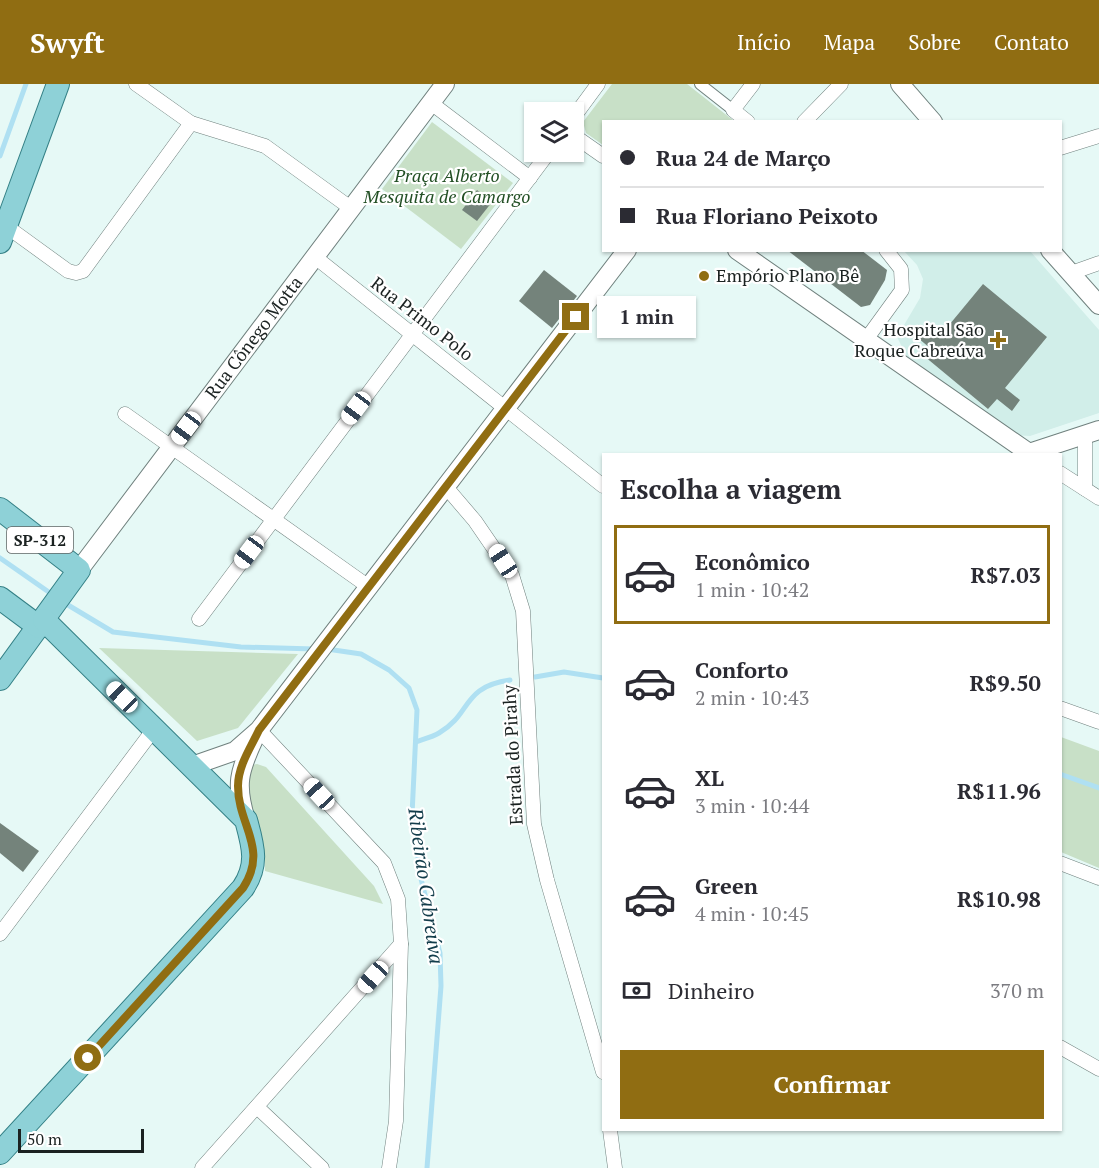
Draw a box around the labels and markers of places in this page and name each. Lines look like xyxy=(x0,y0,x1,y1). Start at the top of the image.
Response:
place label: Empório Plano Bê xyxy=(716,263,859,287)
marker: Empório Plano Bê xyxy=(697,269,711,283)
place label: Hospital São Roque Cabreúva xyxy=(854,317,984,362)
marker: Hospital São Roque Cabreúva xyxy=(989,331,1007,349)

